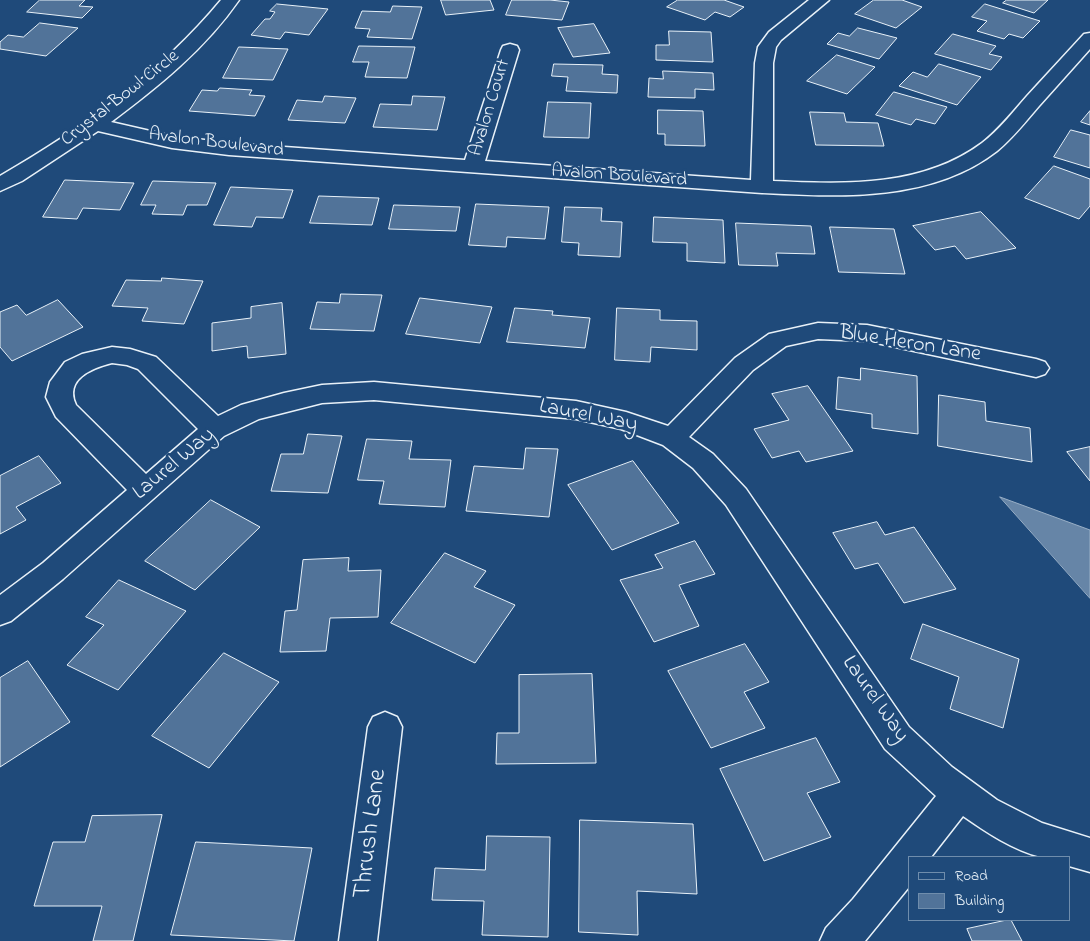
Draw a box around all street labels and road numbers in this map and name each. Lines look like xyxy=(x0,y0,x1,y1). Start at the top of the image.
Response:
street label: Crystal Bowl Circle xyxy=(57,46,185,152)
street label: Avalon Court xyxy=(465,57,517,159)
street label: Avalon Boulevard xyxy=(147,124,285,164)
street label: Avalon Boulevard xyxy=(550,161,688,193)
street label: Blue Heron Lane xyxy=(837,321,983,369)
street label: Laurel Way xyxy=(537,395,639,439)
street label: Laurel Way xyxy=(128,423,222,507)
street label: Laurel Way xyxy=(835,652,913,748)
street label: Thrush Lane xyxy=(349,767,395,901)

